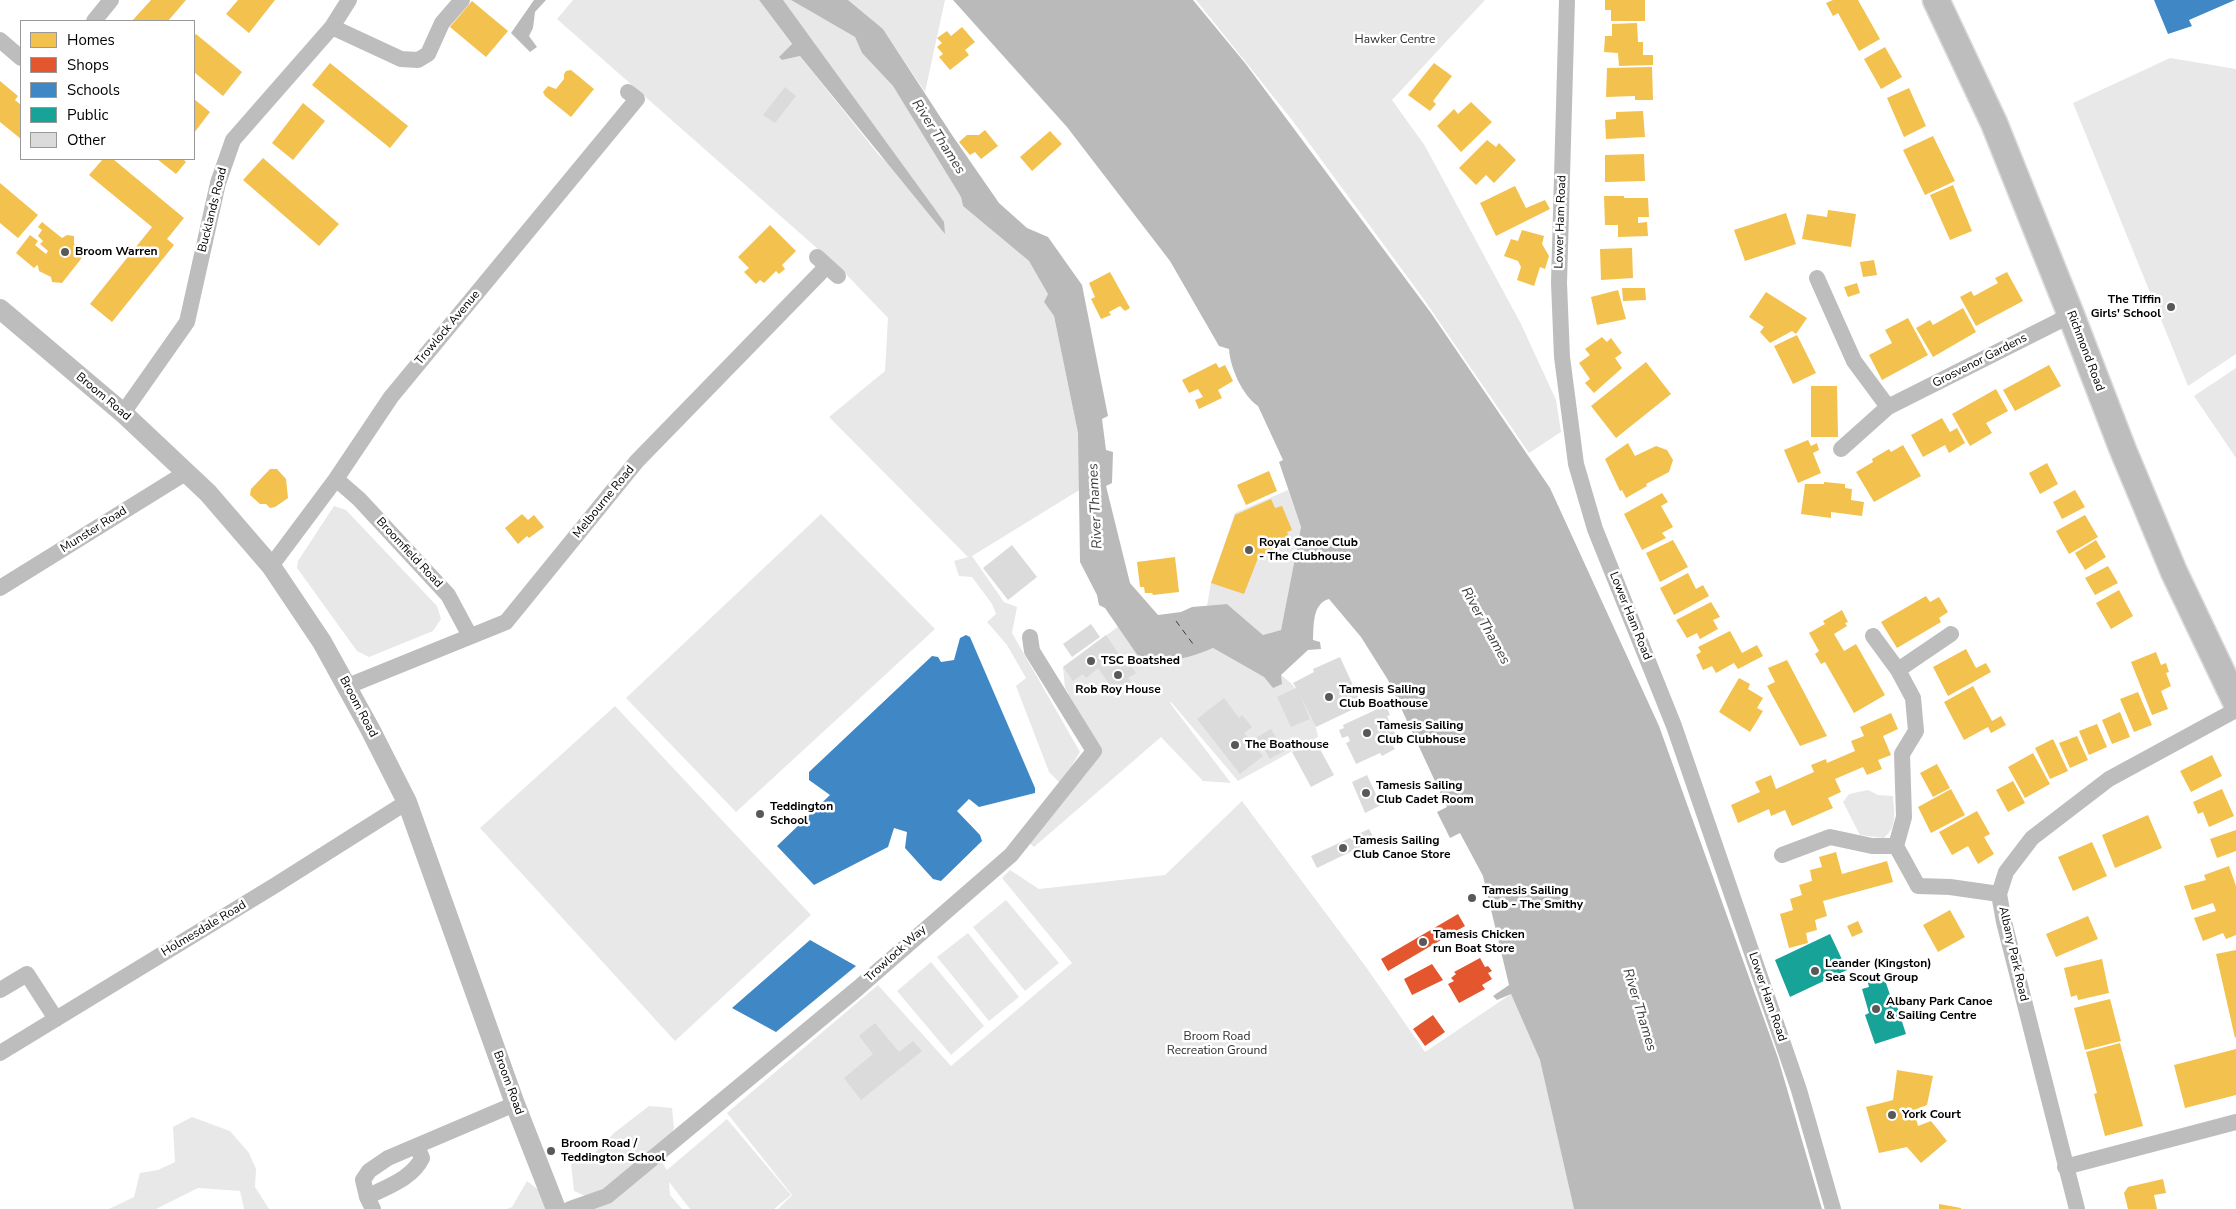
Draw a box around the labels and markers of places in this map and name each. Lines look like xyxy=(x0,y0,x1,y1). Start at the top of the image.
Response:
place label: Broom Warren xyxy=(75,245,157,259)
marker: Broom Warren xyxy=(59,246,71,258)
place label: The Tiffin Girls' School xyxy=(2091,293,2161,321)
marker: The Tiffin Girls' School xyxy=(2165,301,2177,313)
place label: Royal Canoe Club - The Clubhouse xyxy=(1259,536,1358,564)
marker: Royal Canoe Club - The Clubhouse xyxy=(1243,544,1255,556)
place label: TSC Boatshed xyxy=(1101,654,1180,668)
marker: TSC Boatshed xyxy=(1085,655,1097,667)
marker: Rob Roy House xyxy=(1112,669,1124,681)
place label: Rob Roy House xyxy=(1075,683,1161,697)
place label: Tamesis Sailing Club Boathouse xyxy=(1339,683,1428,711)
marker: Tamesis Sailing Club Boathouse xyxy=(1323,691,1335,703)
place label: Tamesis Sailing Club Clubhouse xyxy=(1377,719,1466,747)
marker: Tamesis Sailing Club Clubhouse xyxy=(1361,727,1373,739)
place label: The Boathouse xyxy=(1245,738,1329,752)
marker: The Boathouse xyxy=(1229,739,1241,751)
place label: Tamesis Sailing Club Cadet Room xyxy=(1376,779,1474,807)
marker: Tamesis Sailing Club Cadet Room xyxy=(1360,787,1372,799)
place label: Teddington School xyxy=(770,800,833,828)
marker: Teddington School xyxy=(754,808,766,820)
place label: Tamesis Sailing Club Canoe Store xyxy=(1353,834,1451,862)
marker: Tamesis Sailing Club Canoe Store xyxy=(1337,842,1349,854)
place label: Tamesis Sailing Club - The Smithy xyxy=(1482,884,1583,912)
marker: Tamesis Sailing Club - The Smithy xyxy=(1466,892,1478,904)
place label: Tamesis Chicken run Boat Store xyxy=(1433,928,1525,956)
marker: Tamesis Chicken run Boat Store xyxy=(1417,936,1429,948)
place label: Leander (Kingston) Sea Scout Group xyxy=(1825,957,1932,985)
marker: Leander (Kingston) Sea Scout Group xyxy=(1809,965,1821,977)
place label: Albany Park Canoe & Sailing Centre xyxy=(1886,995,1992,1023)
marker: Albany Park Canoe & Sailing Centre xyxy=(1870,1003,1882,1015)
place label: York Court xyxy=(1902,1108,1961,1122)
marker: York Court xyxy=(1886,1109,1898,1121)
place label: Broom Road / Teddington School xyxy=(561,1137,665,1165)
marker: Broom Road / Teddington School xyxy=(545,1145,557,1157)

